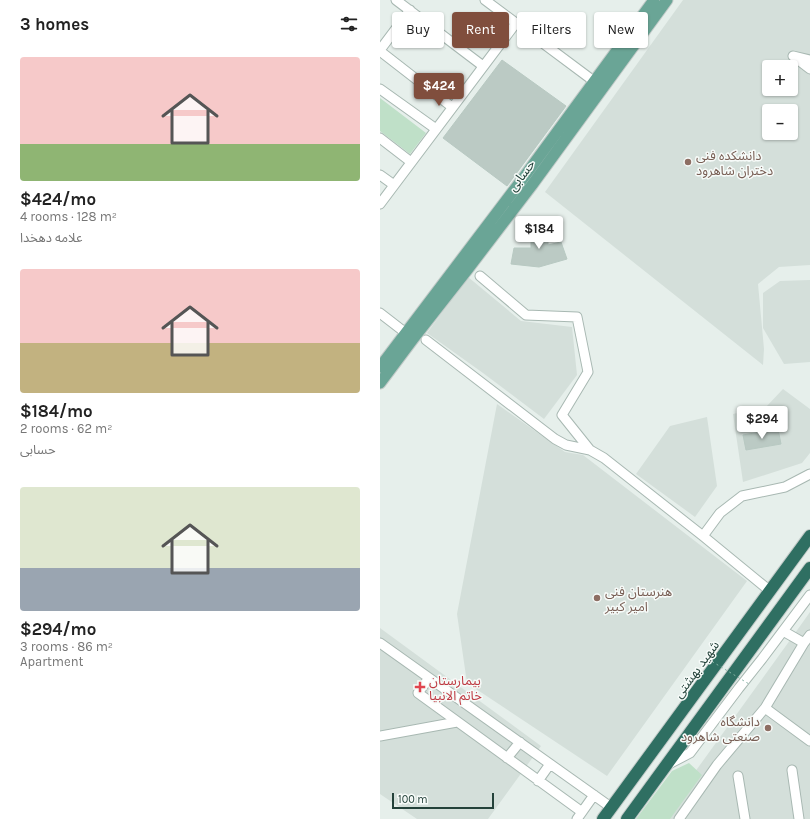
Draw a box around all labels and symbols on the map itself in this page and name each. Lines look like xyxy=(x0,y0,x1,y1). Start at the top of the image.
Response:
pin: $424 xyxy=(415,73,463,107)
place label: دانشکده فنی دختران شاهرود xyxy=(696,148,773,179)
street label: حسابی xyxy=(505,156,539,195)
marker: دانشکده فنی دختران شاهرود xyxy=(683,157,693,167)
pin: $184 xyxy=(515,216,563,250)
pin: $294 xyxy=(738,406,786,440)
place label: هنرستان فنی امیر کبیر xyxy=(604,584,672,614)
marker: هنرستان فنی امیر کبیر xyxy=(592,593,602,603)
street label: شهید بهشتی xyxy=(671,638,723,701)
place label: بیمارستان خاتم الانبیا xyxy=(429,673,482,706)
marker: بیمارستان خاتم الانبیا xyxy=(414,681,426,693)
place label: دانشگاه صنعتی شاهرود xyxy=(681,714,760,745)
marker: دانشگاه صنعتی شاهرود xyxy=(763,723,773,733)
scale bar xyxy=(392,791,494,810)

